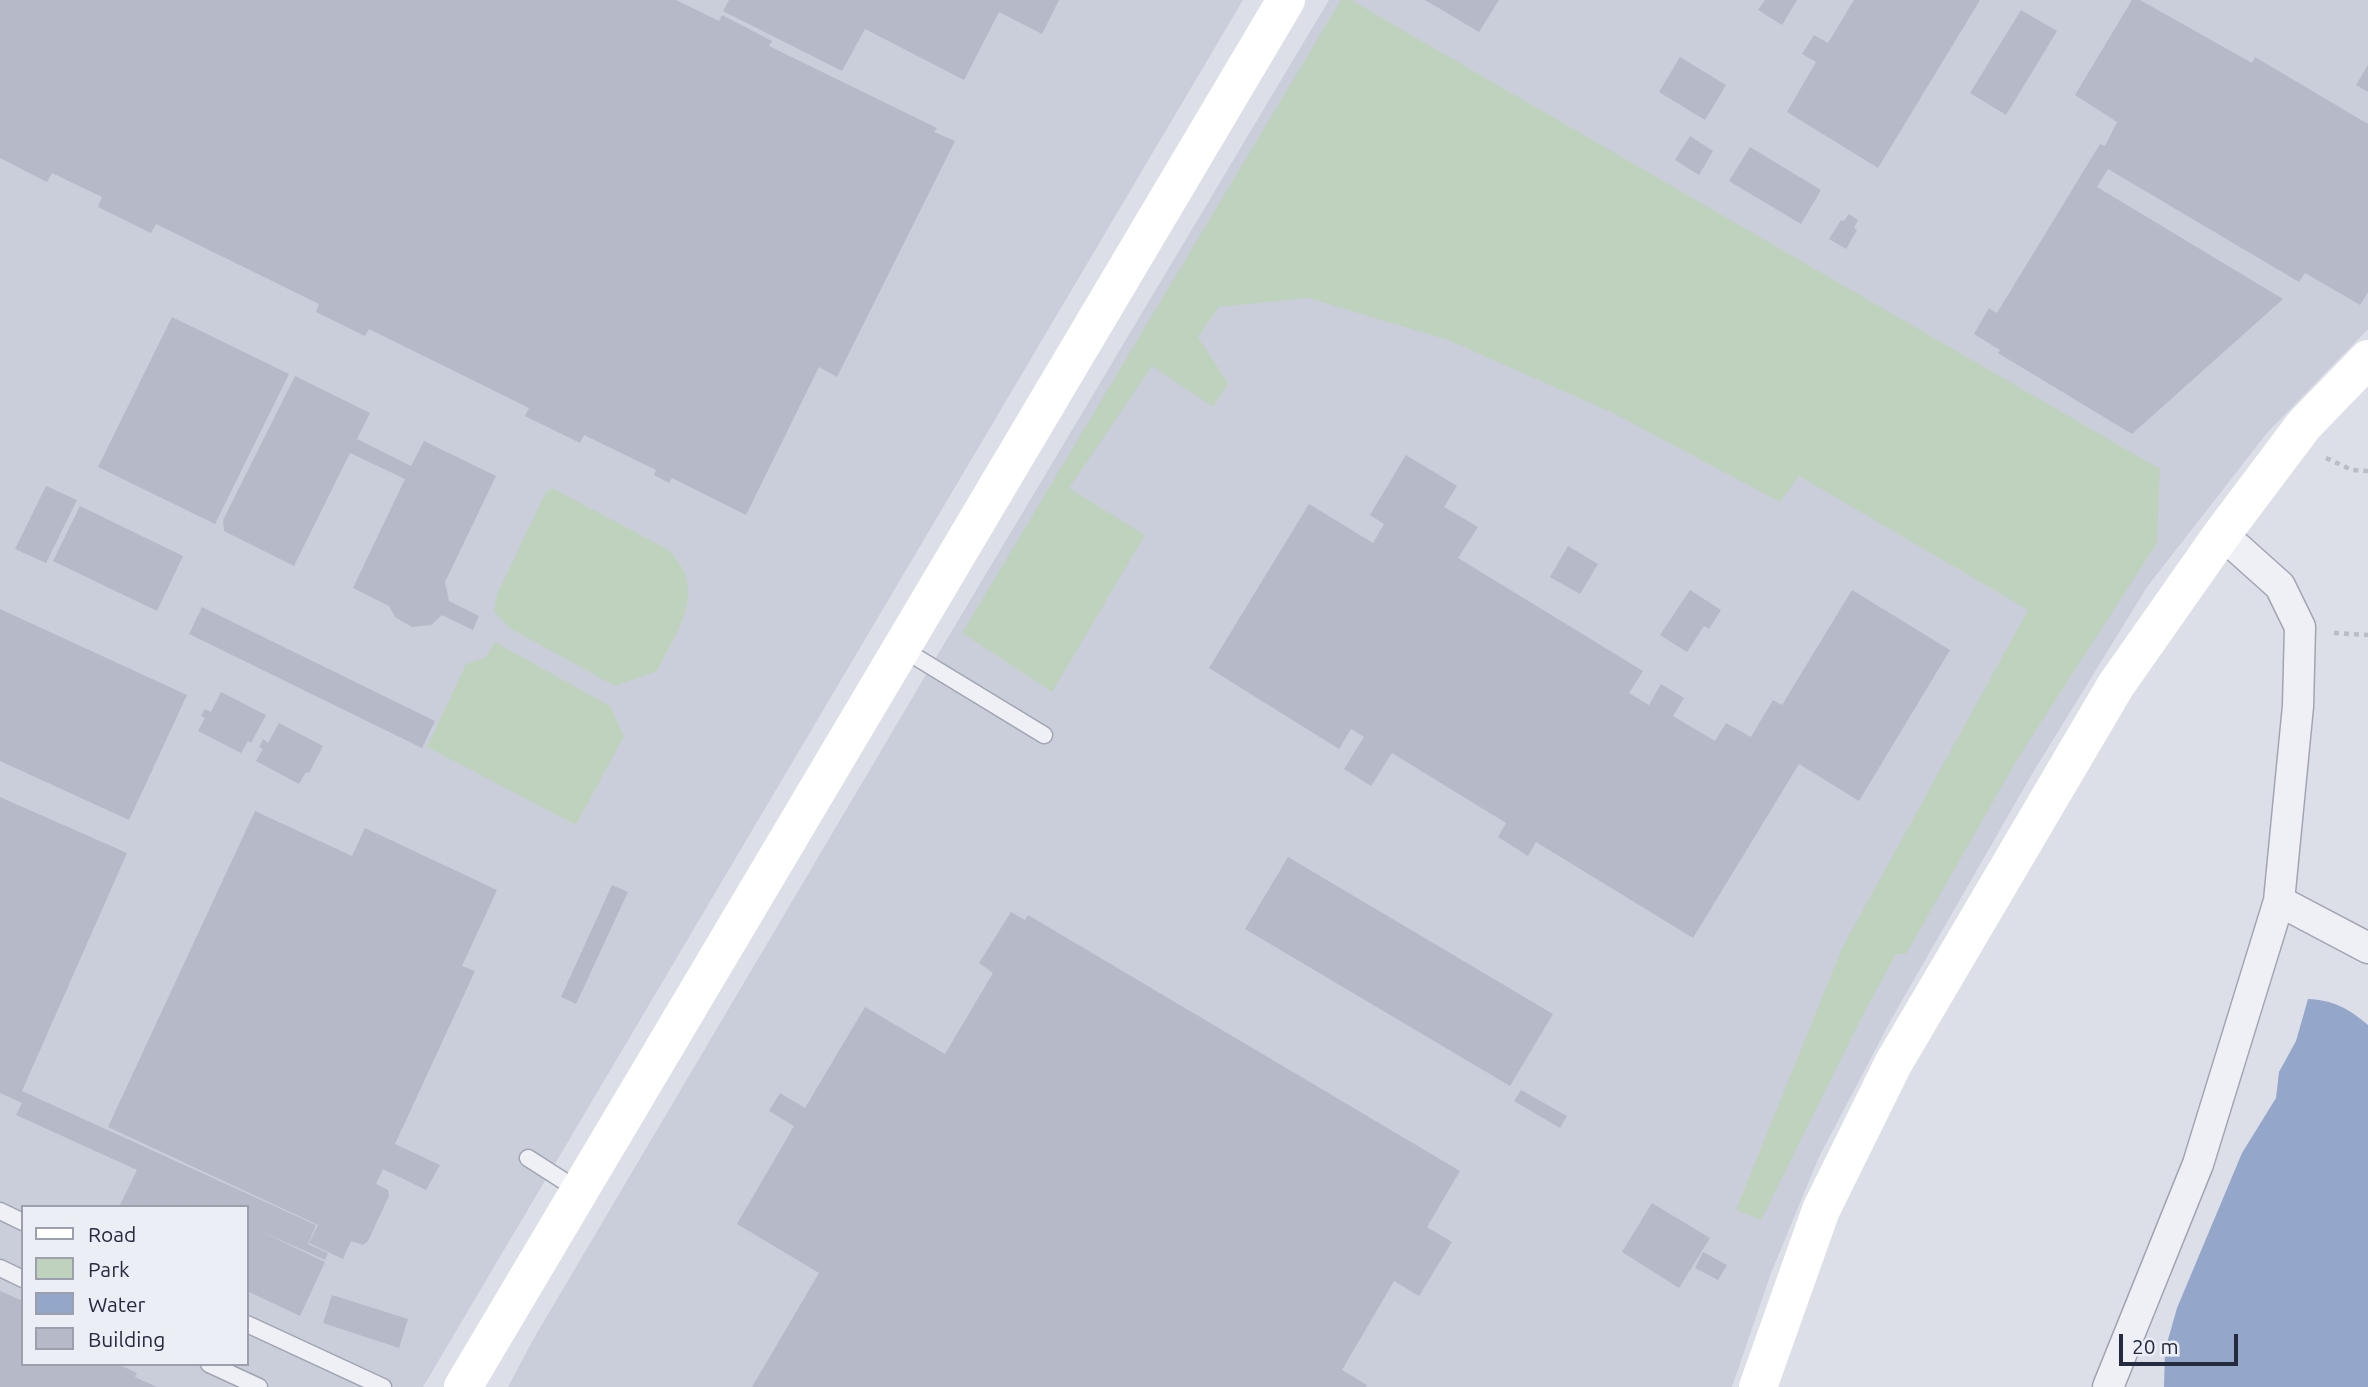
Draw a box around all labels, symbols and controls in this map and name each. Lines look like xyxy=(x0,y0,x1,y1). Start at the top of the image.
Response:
legend xyxy=(21,1205,248,1366)
text: Road xyxy=(88,1222,136,1246)
text: Park xyxy=(88,1257,130,1281)
text: Water xyxy=(88,1292,146,1316)
scale bar xyxy=(2123,1320,2242,1364)
text: Building xyxy=(88,1327,165,1351)
text: 20 m xyxy=(2132,1334,2179,1358)

